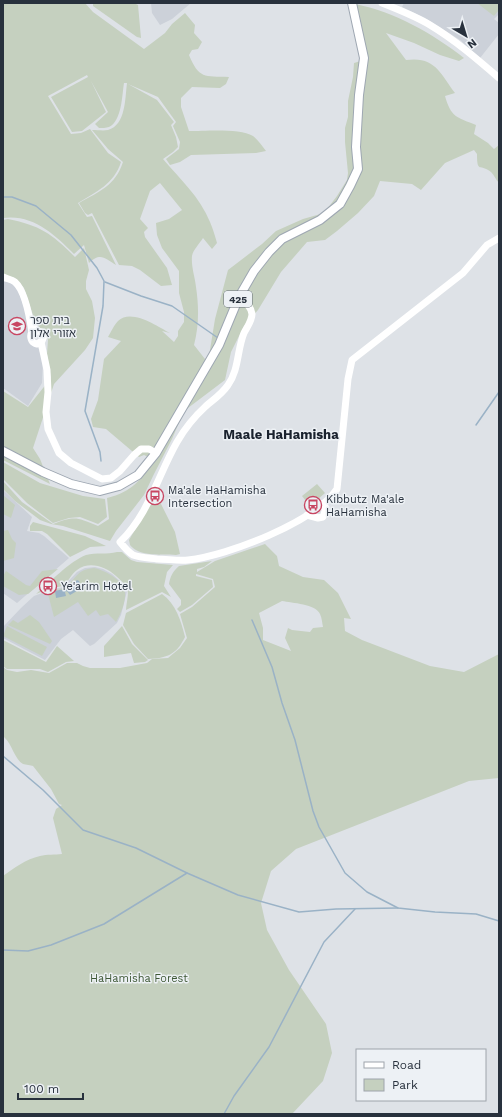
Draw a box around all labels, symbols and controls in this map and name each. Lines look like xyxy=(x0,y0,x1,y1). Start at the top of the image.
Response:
north arrow xyxy=(446,16,486,56)
text: N xyxy=(465,36,479,51)
road number: 425 xyxy=(224,291,252,307)
place label: בית ספר אזורי אלון xyxy=(30,314,76,340)
school or university icon: בית ספר אזורי אלון xyxy=(7,316,27,336)
district label: Maale HaHamisha xyxy=(223,427,339,442)
place label: Ma'ale HaHamisha Intersection xyxy=(168,484,266,510)
bus stop icon: Ma'ale HaHamisha Intersection xyxy=(145,486,165,506)
place label: Kibbutz Ma'ale HaHamisha xyxy=(326,493,404,519)
bus stop icon: Kibbutz Ma'ale HaHamisha xyxy=(303,495,323,515)
bus stop icon: Ye'arim Hotel xyxy=(38,576,58,596)
place label: Ye'arim Hotel xyxy=(61,580,132,593)
park label: HaHamisha Forest xyxy=(90,972,188,985)
legend xyxy=(356,1049,486,1101)
text: Road xyxy=(392,1058,421,1072)
scale bar xyxy=(18,1075,83,1101)
text: Park xyxy=(392,1078,418,1092)
text: 100 m xyxy=(24,1082,59,1096)

